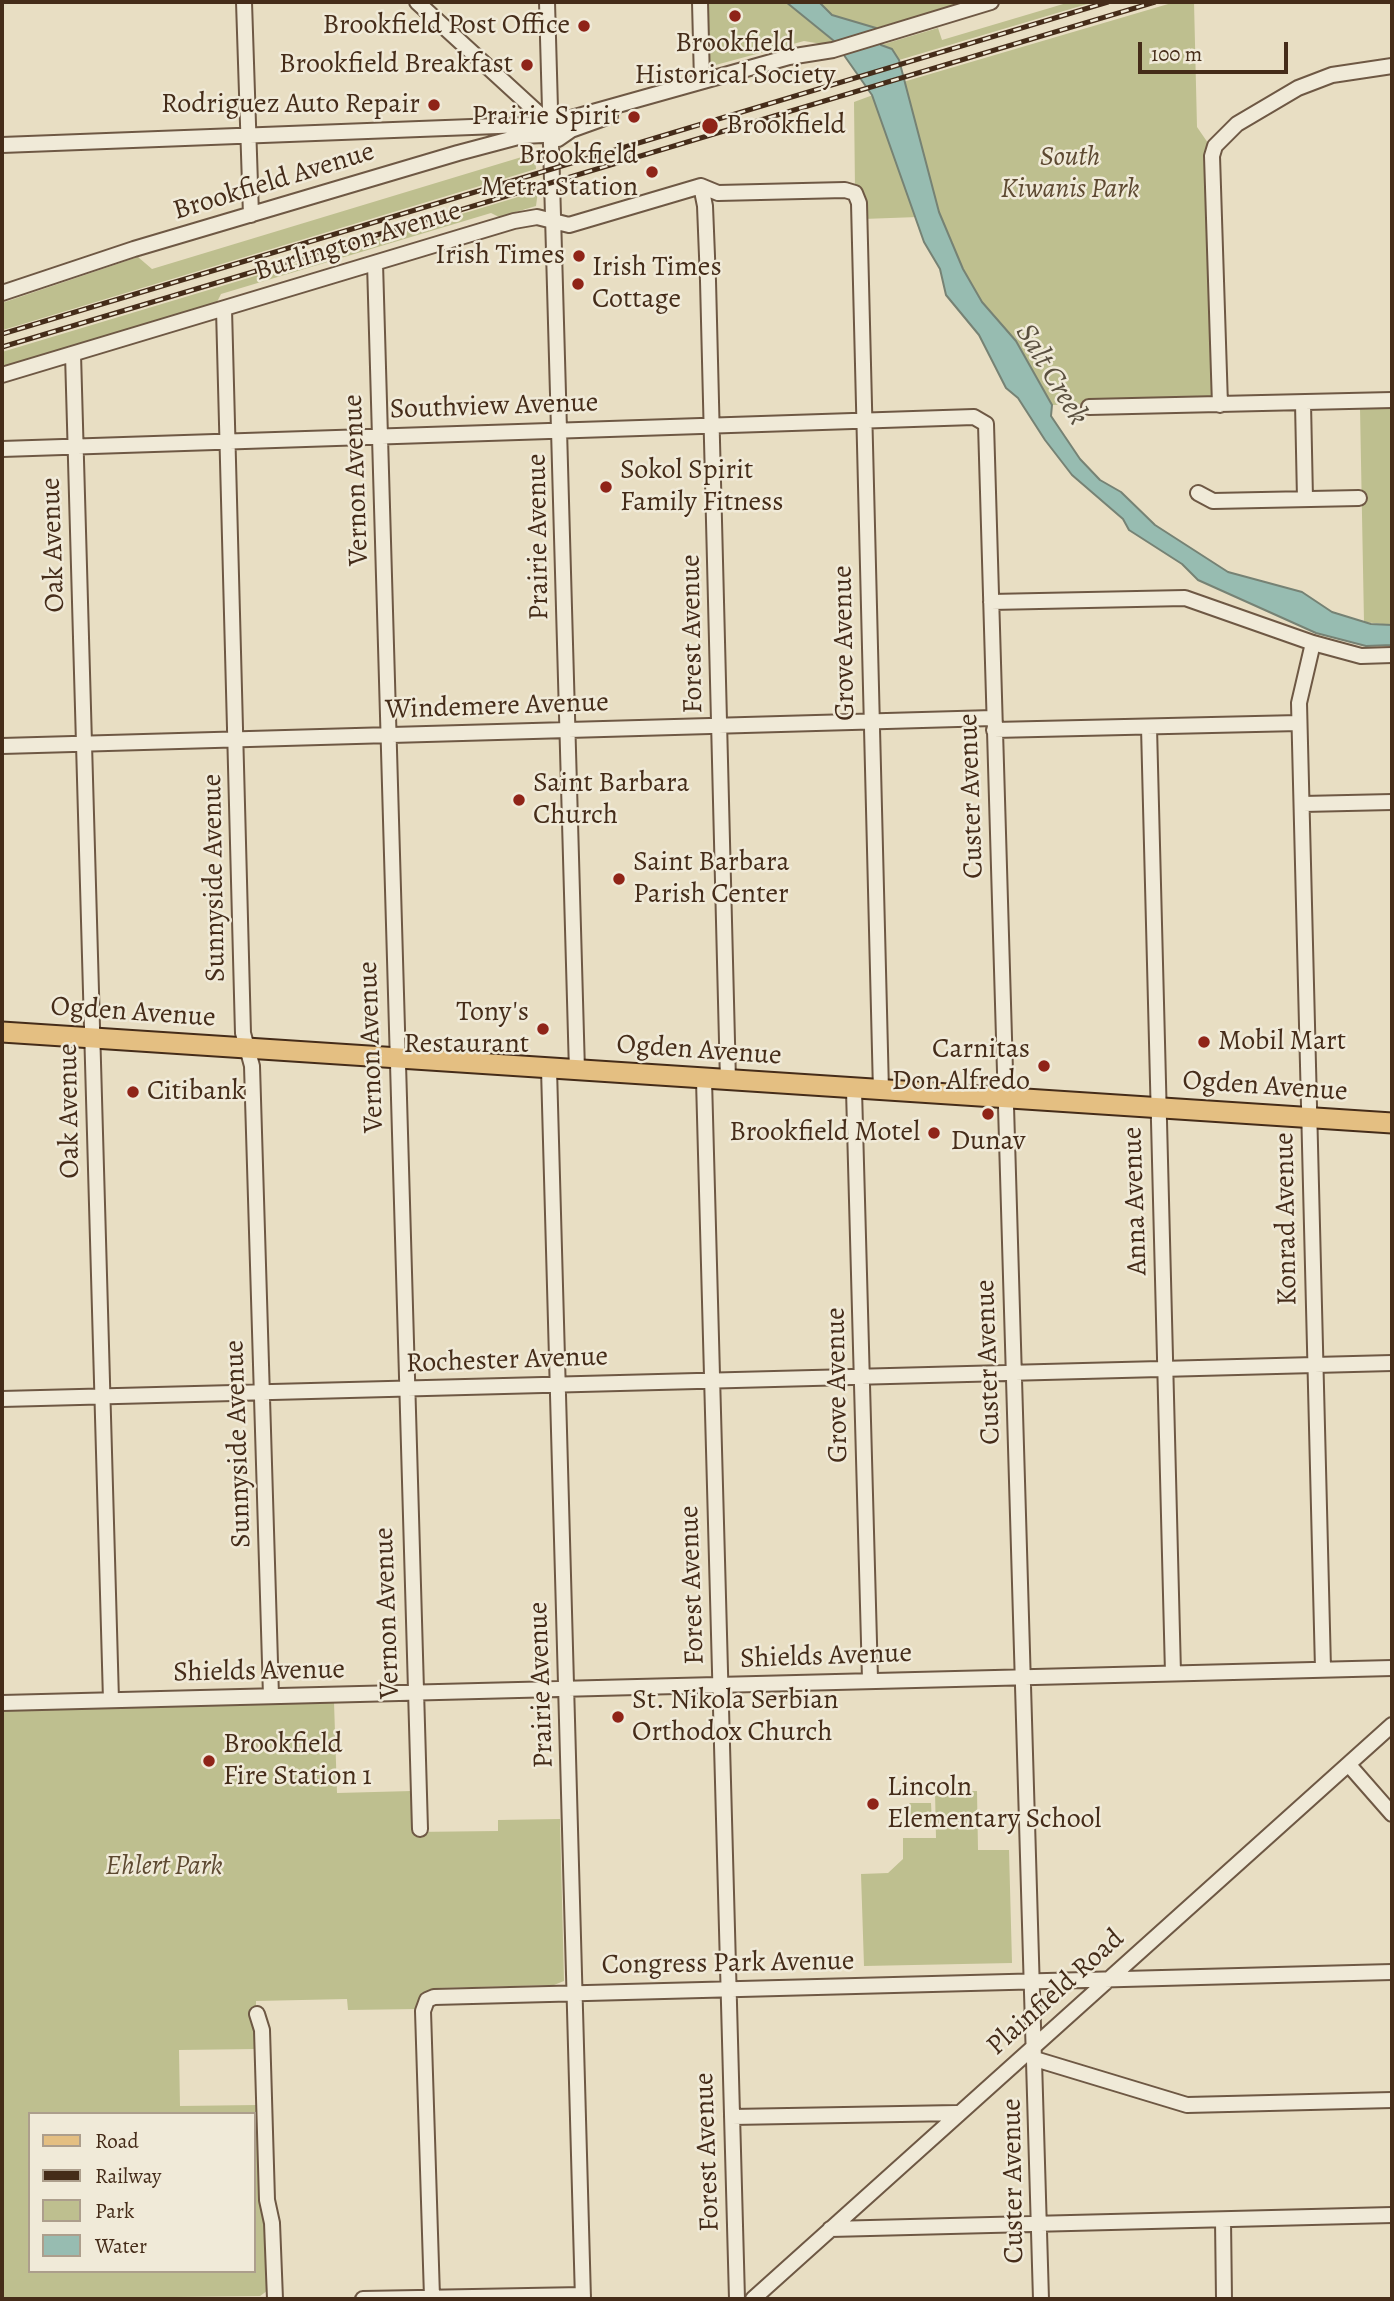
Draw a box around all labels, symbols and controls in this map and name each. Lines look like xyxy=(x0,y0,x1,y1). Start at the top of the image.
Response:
marker: Brookfield Historical Society xyxy=(727,8,743,24)
place label: Brookfield Post Office xyxy=(323,9,570,43)
marker: Brookfield Post Office xyxy=(576,18,592,34)
place label: Brookfield Historical Society xyxy=(634,27,836,93)
scale bar xyxy=(1142,28,1292,72)
text: 100 m xyxy=(1151,40,1202,68)
place label: Brookfield Breakfast xyxy=(279,48,513,82)
marker: Brookfield Breakfast xyxy=(519,57,535,73)
place label: Rodriguez Auto Repair xyxy=(161,88,420,122)
marker: Rodriguez Auto Repair xyxy=(426,97,442,113)
place label: Prairie Spirit xyxy=(471,100,620,134)
marker: Prairie Spirit xyxy=(626,109,642,125)
place label: Brookfield xyxy=(726,109,846,143)
marker: Brookfield xyxy=(700,116,720,136)
street label: Brookfield Avenue xyxy=(169,135,379,229)
place label: Brookfield Metra Station xyxy=(480,139,638,205)
park label: South Kiwanis Park xyxy=(1001,141,1139,207)
marker: Brookfield Metra Station xyxy=(644,164,660,180)
street label: Burlington Avenue xyxy=(251,195,465,289)
place label: Irish Times xyxy=(435,239,565,273)
marker: Irish Times xyxy=(571,248,587,264)
place label: Irish Times Cottage xyxy=(592,251,722,317)
marker: Irish Times Cottage xyxy=(570,276,586,292)
water label: Salt Creek xyxy=(1007,318,1095,432)
street label: Southview Avenue xyxy=(389,387,599,427)
street label: Vernon Avenue xyxy=(337,394,377,566)
street label: Prairie Avenue xyxy=(521,453,557,621)
place label: Sokol Spirit Family Fitness xyxy=(620,454,784,520)
street label: Oak Avenue xyxy=(35,477,73,613)
marker: Sokol Spirit Family Fitness xyxy=(598,479,614,495)
street label: Forest Avenue xyxy=(675,554,711,714)
street label: Grove Avenue xyxy=(827,565,863,721)
street label: Windemere Avenue xyxy=(385,686,609,728)
street label: Custer Avenue xyxy=(952,713,992,879)
place label: Saint Barbara Church xyxy=(533,767,690,833)
street label: Sunnyside Avenue xyxy=(196,774,234,982)
marker: Saint Barbara Church xyxy=(511,792,527,808)
place label: Saint Barbara Parish Center xyxy=(633,846,790,912)
marker: Saint Barbara Parish Center xyxy=(611,871,627,887)
street label: Vernon Avenue xyxy=(352,961,392,1133)
street label: Ogden Avenue xyxy=(49,990,217,1036)
place label: Tony's Restaurant xyxy=(403,996,529,1062)
marker: Tony's Restaurant xyxy=(535,1021,551,1037)
place label: Mobil Mart xyxy=(1218,1025,1346,1059)
street label: Ogden Avenue xyxy=(615,1028,783,1074)
place label: Carnitas Don Alfredo xyxy=(892,1033,1030,1099)
marker: Mobil Mart xyxy=(1196,1034,1212,1050)
street label: Oak Avenue xyxy=(52,1043,88,1179)
marker: Carnitas Don Alfredo xyxy=(1036,1058,1052,1074)
street label: Ogden Avenue xyxy=(1181,1064,1349,1110)
place label: Citibank xyxy=(147,1075,246,1109)
marker: Citibank xyxy=(125,1084,141,1100)
marker: Dunav xyxy=(980,1106,996,1122)
place label: Brookfield Motel xyxy=(729,1116,920,1150)
marker: Brookfield Motel xyxy=(926,1125,942,1141)
place label: Dunav xyxy=(950,1125,1026,1159)
street label: Anna Avenue xyxy=(1117,1126,1155,1276)
street label: Konrad Avenue xyxy=(1269,1132,1305,1306)
street label: Custer Avenue xyxy=(969,1279,1009,1445)
street label: Grove Avenue xyxy=(820,1307,856,1463)
street label: Sunnyside Avenue xyxy=(219,1339,259,1549)
street label: Rochester Avenue xyxy=(405,1341,609,1381)
street label: Forest Avenue xyxy=(673,1505,713,1665)
street label: Vernon Avenue xyxy=(368,1527,408,1699)
street label: Prairie Avenue xyxy=(522,1601,562,1769)
street label: Shields Avenue xyxy=(739,1637,913,1677)
street label: Shields Avenue xyxy=(173,1654,345,1690)
place label: St. Nikola Serbian Orthodox Church xyxy=(632,1684,839,1750)
marker: St. Nikola Serbian Orthodox Church xyxy=(610,1709,626,1725)
place label: Brookfield Fire Station 1 xyxy=(223,1728,372,1794)
marker: Brookfield Fire Station 1 xyxy=(201,1753,217,1769)
place label: Lincoln Elementary School xyxy=(887,1771,1101,1837)
marker: Lincoln Elementary School xyxy=(865,1796,881,1812)
park label: Ehlert Park xyxy=(105,1850,223,1884)
street label: Plainfield Road xyxy=(980,1923,1132,2063)
street label: Congress Park Avenue xyxy=(601,1945,855,1983)
street label: Forest Avenue xyxy=(688,2072,728,2232)
street label: Custer Avenue xyxy=(996,2098,1032,2264)
legend xyxy=(28,2112,256,2273)
text: Road xyxy=(95,2127,139,2155)
text: Railway xyxy=(95,2162,161,2190)
text: Park xyxy=(95,2197,134,2225)
text: Water xyxy=(95,2232,147,2260)

